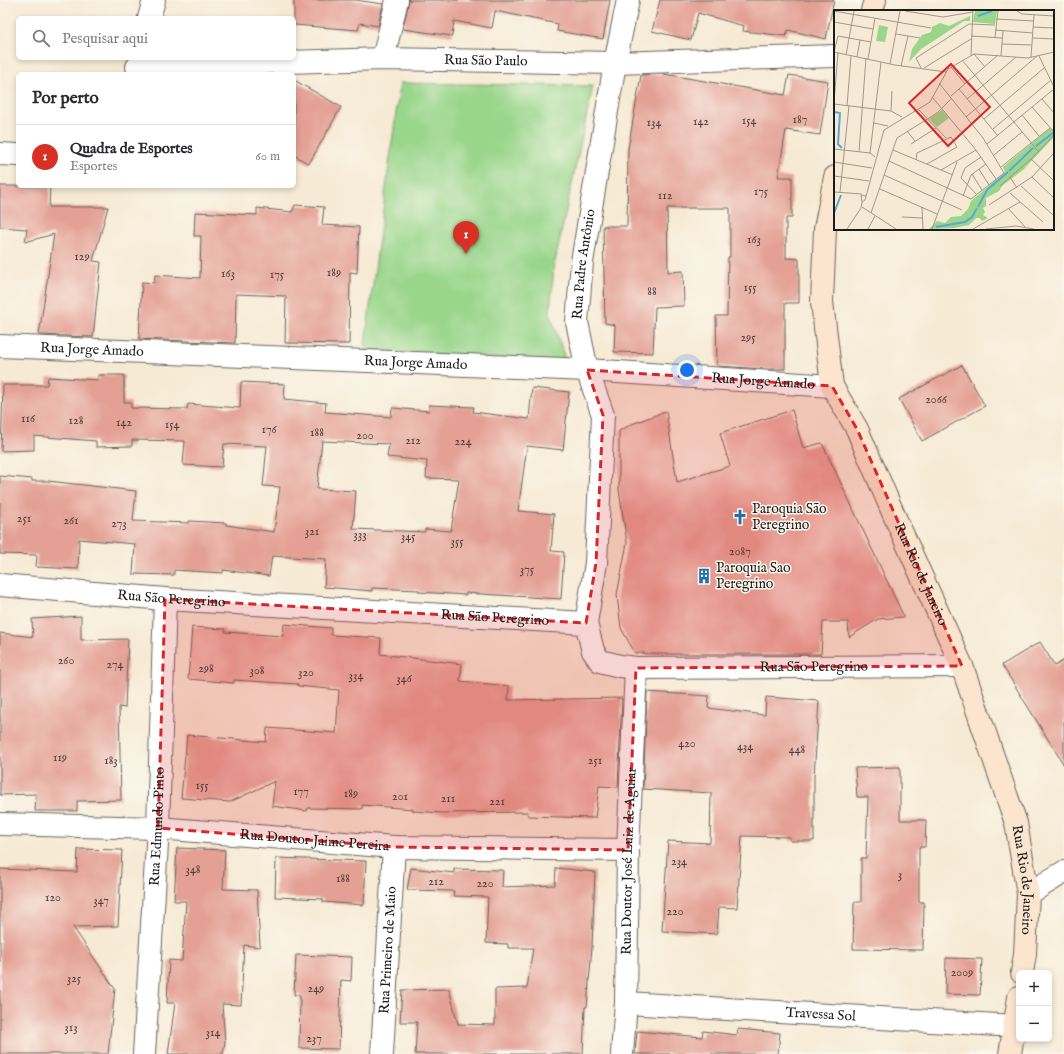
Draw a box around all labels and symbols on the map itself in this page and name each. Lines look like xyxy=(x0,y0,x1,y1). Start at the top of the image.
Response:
inset map xyxy=(834,10,1054,230)
street label: Rua São Paulo xyxy=(444,51,528,70)
house number: 187 xyxy=(793,112,807,127)
house number: 154 xyxy=(742,113,756,128)
house number: 142 xyxy=(693,114,709,129)
house number: 134 xyxy=(647,115,662,130)
house number: 175 xyxy=(754,184,769,199)
house number: 112 xyxy=(658,188,673,203)
street label: Rua Padre Antônio xyxy=(568,207,600,320)
pin: 1 xyxy=(453,221,479,254)
house number: 163 xyxy=(747,232,761,247)
house number: 129 xyxy=(74,249,90,264)
house number: 189 xyxy=(327,265,341,280)
house number: 163 xyxy=(221,266,235,281)
house number: 175 xyxy=(270,267,285,282)
house number: 155 xyxy=(743,280,757,295)
house number: 88 xyxy=(647,284,657,299)
house number: 295 xyxy=(740,330,756,345)
street label: Rua Jorge Amado xyxy=(40,339,144,361)
street label: Rua Jorge Amado xyxy=(364,352,468,374)
your location xyxy=(677,360,697,380)
street label: Rua Jorge Amado xyxy=(711,369,816,394)
house number: 2066 xyxy=(925,392,948,407)
house number: 116 xyxy=(21,411,36,426)
house number: 128 xyxy=(69,413,84,428)
house number: 142 xyxy=(116,415,132,430)
house number: 154 xyxy=(165,417,179,432)
house number: 176 xyxy=(261,422,278,437)
house number: 188 xyxy=(310,425,324,440)
house number: 200 xyxy=(356,428,374,443)
house number: 212 xyxy=(405,433,421,448)
house number: 224 xyxy=(454,434,472,449)
place label: Paroquia São Peregrino xyxy=(752,500,827,534)
church icon: Paroquia São Peregrino xyxy=(731,508,749,526)
house number: 251 xyxy=(17,511,31,526)
house number: 261 xyxy=(63,513,79,528)
house number: 273 xyxy=(111,516,127,531)
street label: Rua Rio de Janeiro xyxy=(890,520,952,629)
house number: 321 xyxy=(305,524,319,539)
house number: 333 xyxy=(353,527,367,542)
house number: 345 xyxy=(401,529,416,544)
house number: 355 xyxy=(450,534,464,549)
house number: 2087 xyxy=(729,544,751,559)
place label: Paroquia Sao Peregrino xyxy=(716,559,791,593)
house number: 375 xyxy=(520,562,535,577)
building icon: Paroquia Sao Peregrino xyxy=(695,567,713,585)
street label: Rua São Peregrino xyxy=(117,586,226,611)
street label: Rua São Peregrino xyxy=(440,606,550,630)
house number: 260 xyxy=(58,653,74,668)
house number: 274 xyxy=(107,657,124,672)
street label: Rua São Peregrino xyxy=(760,658,869,676)
house number: 298 xyxy=(198,661,214,676)
house number: 308 xyxy=(249,663,265,678)
house number: 320 xyxy=(298,665,314,680)
house number: 334 xyxy=(349,668,364,683)
house number: 346 xyxy=(396,671,413,686)
house number: 420 xyxy=(678,736,696,751)
house number: 434 xyxy=(737,739,753,754)
house number: 448 xyxy=(789,742,806,757)
house number: 119 xyxy=(53,750,67,765)
house number: 183 xyxy=(104,753,118,768)
house number: 251 xyxy=(588,753,602,768)
street label: Rua Edmundo Pinto xyxy=(145,766,169,887)
street label: Rua Doutor José Luiz de Aguiar xyxy=(618,767,641,955)
house number: 155 xyxy=(195,778,209,793)
house number: 177 xyxy=(293,784,309,799)
house number: 189 xyxy=(344,786,358,801)
house number: 201 xyxy=(392,789,408,804)
house number: 211 xyxy=(441,791,455,806)
house number: 221 xyxy=(489,794,505,809)
street label: Rua Rio de Janeiro xyxy=(1007,824,1037,936)
street label: Rua Doutor Jaime Pereira xyxy=(239,826,391,856)
house number: 234 xyxy=(671,854,687,869)
house number: 348 xyxy=(185,862,201,877)
house number: 3 xyxy=(898,867,902,882)
house number: 188 xyxy=(336,871,350,886)
house number: 212 xyxy=(428,874,444,889)
house number: 220 xyxy=(476,876,494,891)
street label: Rua Primeiro de Maio xyxy=(375,885,401,1015)
house number: 120 xyxy=(45,890,61,905)
house number: 347 xyxy=(93,893,109,908)
house number: 220 xyxy=(666,904,684,919)
house number: 2009 xyxy=(951,965,973,980)
house number: 325 xyxy=(67,971,82,986)
house number: 249 xyxy=(308,981,324,996)
street label: Travessa Sol xyxy=(785,1003,856,1026)
house number: 313 xyxy=(64,1020,78,1035)
house number: 314 xyxy=(206,1025,221,1040)
house number: 237 xyxy=(306,1031,322,1046)

